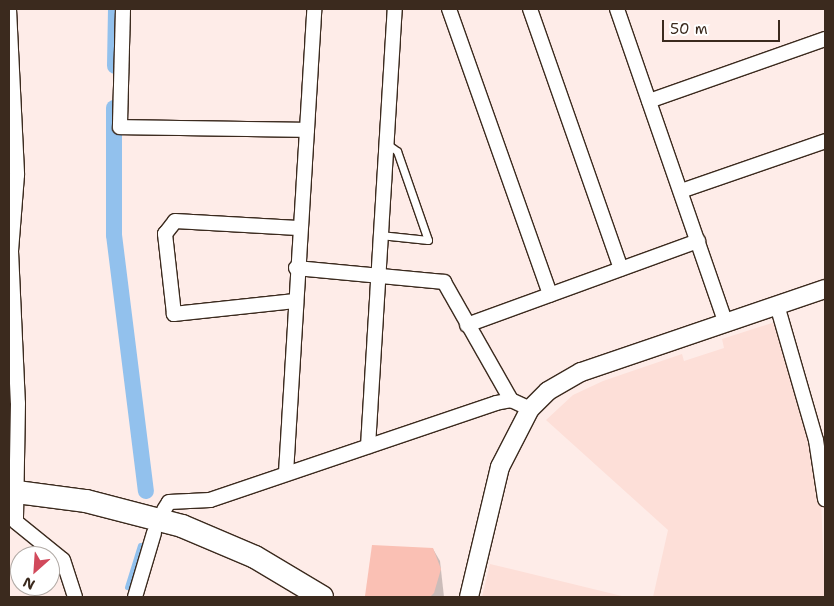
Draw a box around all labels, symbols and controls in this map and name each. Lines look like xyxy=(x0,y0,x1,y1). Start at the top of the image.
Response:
scale bar xyxy=(664,10,782,42)
text: 50 m xyxy=(670,19,708,39)
north arrow xyxy=(10,546,60,596)
text: N xyxy=(20,573,38,594)

